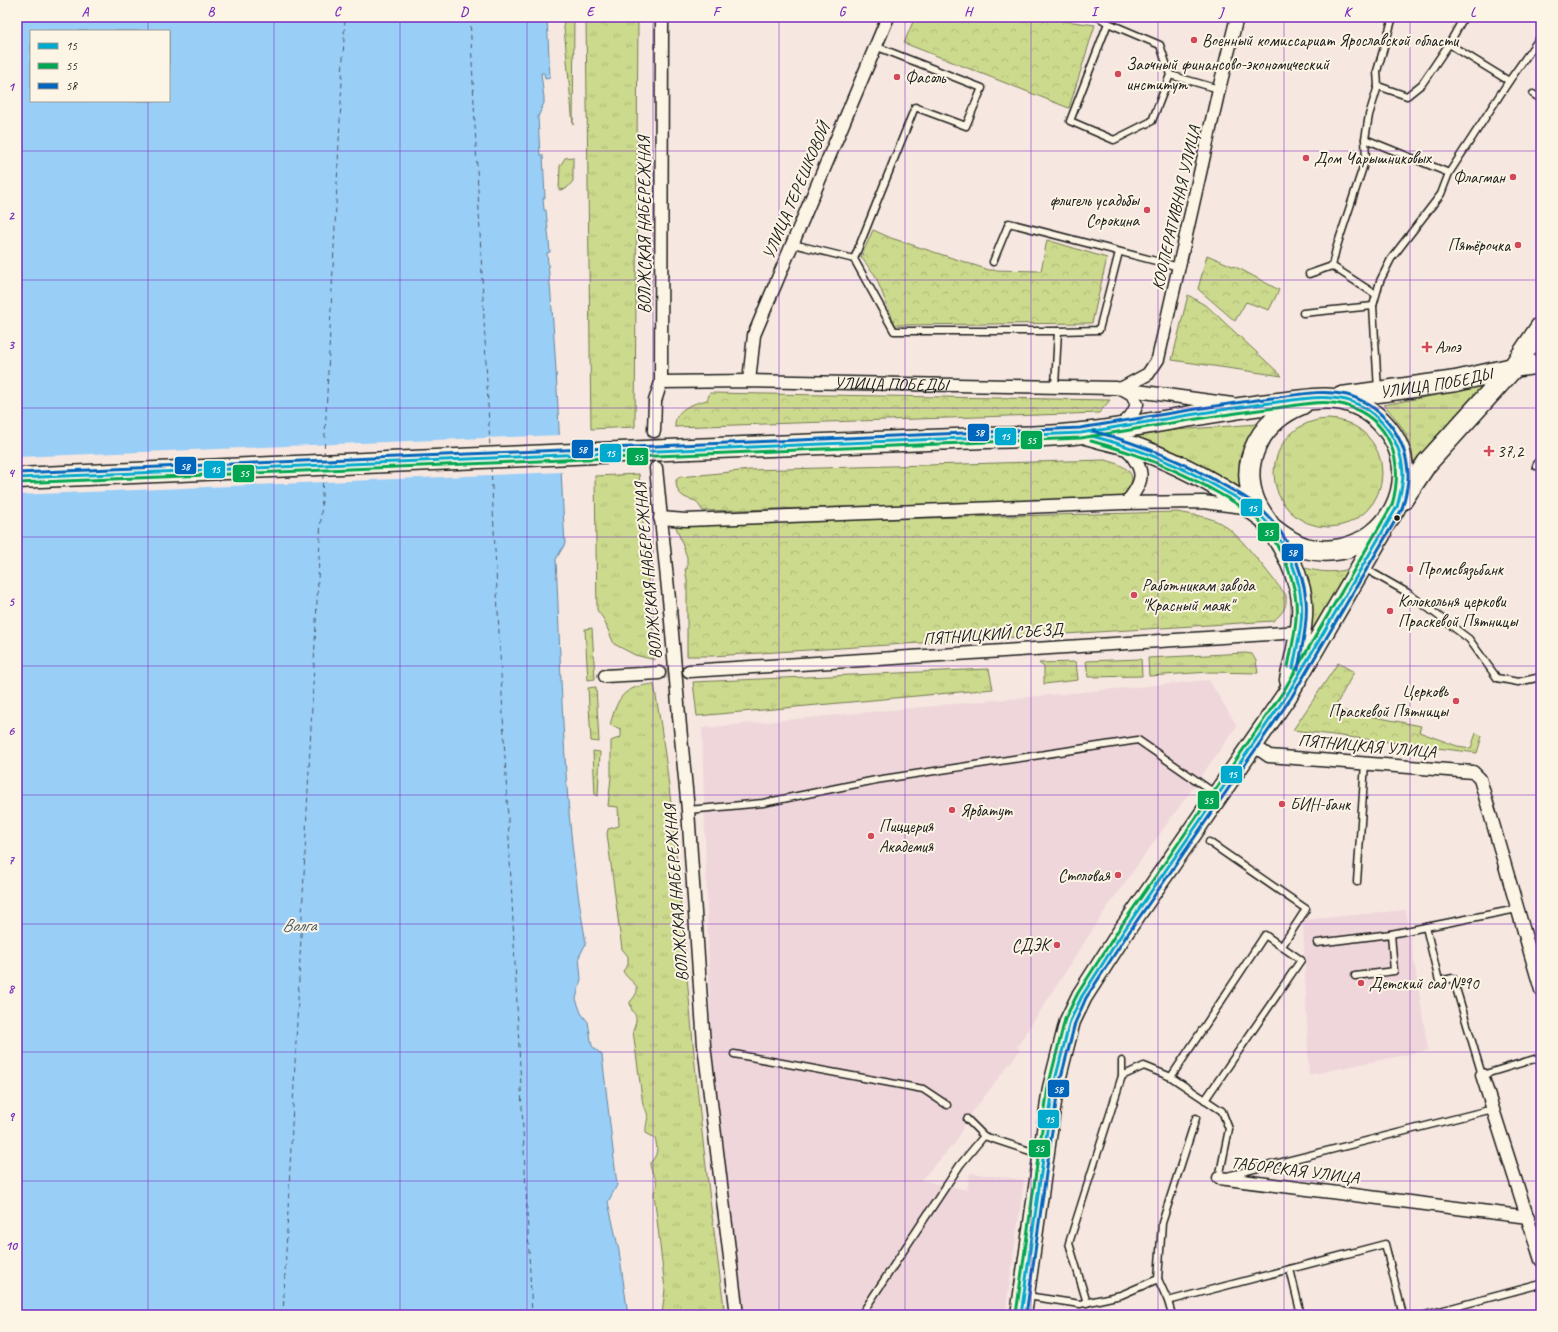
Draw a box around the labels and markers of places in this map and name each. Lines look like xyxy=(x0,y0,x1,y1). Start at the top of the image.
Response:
place label: Военный комиссариат Ярославской области xyxy=(1202,30,1460,51)
marker: Военный комиссариат Ярославской области xyxy=(1189,35,1199,45)
place label: Заочный финансово-экономический институт xyxy=(1126,54,1330,95)
place label: Фасоль xyxy=(905,67,947,88)
marker: Заочный финансово-экономический институт xyxy=(1113,69,1123,79)
marker: Фасоль xyxy=(892,72,902,82)
place label: Дом Чарышниковых xyxy=(1314,148,1432,169)
marker: Дом Чарышниковых xyxy=(1301,153,1311,163)
place label: Флагман xyxy=(1453,167,1506,188)
marker: Флагман xyxy=(1508,172,1518,182)
place label: флигель усадьбы Сорокина xyxy=(1050,190,1141,231)
marker: флигель усадьбы Сорокина xyxy=(1142,205,1152,215)
place label: Пятёрочка xyxy=(1448,235,1511,256)
marker: Пятёрочка xyxy=(1513,240,1523,250)
place label: Алоэ xyxy=(1435,337,1462,358)
marker: Алоэ xyxy=(1422,342,1432,352)
place label: 37,2 xyxy=(1497,441,1525,462)
marker: 37,2 xyxy=(1484,446,1494,456)
unlabelled marker xyxy=(1392,513,1402,523)
place label: Промсвязьбанк xyxy=(1418,559,1505,581)
marker: Промсвязьбанк xyxy=(1405,564,1415,574)
place label: Работникам завода "Красный маяк" xyxy=(1142,575,1256,616)
marker: Работникам завода "Красный маяк" xyxy=(1129,590,1139,600)
place label: Колокольня церкови Праскевой Пятницы xyxy=(1398,591,1519,632)
marker: Колокольня церкови Праскевой Пятницы xyxy=(1385,606,1395,616)
place label: Церковь Праскевой Пятницы xyxy=(1329,681,1450,722)
marker: Церковь Праскевой Пятницы xyxy=(1451,696,1461,706)
place label: БИН-банк xyxy=(1290,794,1352,815)
marker: БИН-банк xyxy=(1277,799,1287,809)
place label: Ярбатут xyxy=(960,800,1013,821)
marker: Ярбатут xyxy=(947,805,957,815)
place label: Пиццерия Академия xyxy=(879,816,934,857)
marker: Пиццерия Академия xyxy=(866,831,876,841)
place label: Столовая xyxy=(1058,865,1111,886)
marker: Столовая xyxy=(1113,870,1123,880)
place label: СДЭК xyxy=(1012,935,1053,956)
marker: СДЭК xyxy=(1052,940,1062,950)
place label: Детский сад №90 xyxy=(1369,973,1480,994)
marker: Детский сад №90 xyxy=(1356,978,1366,988)

